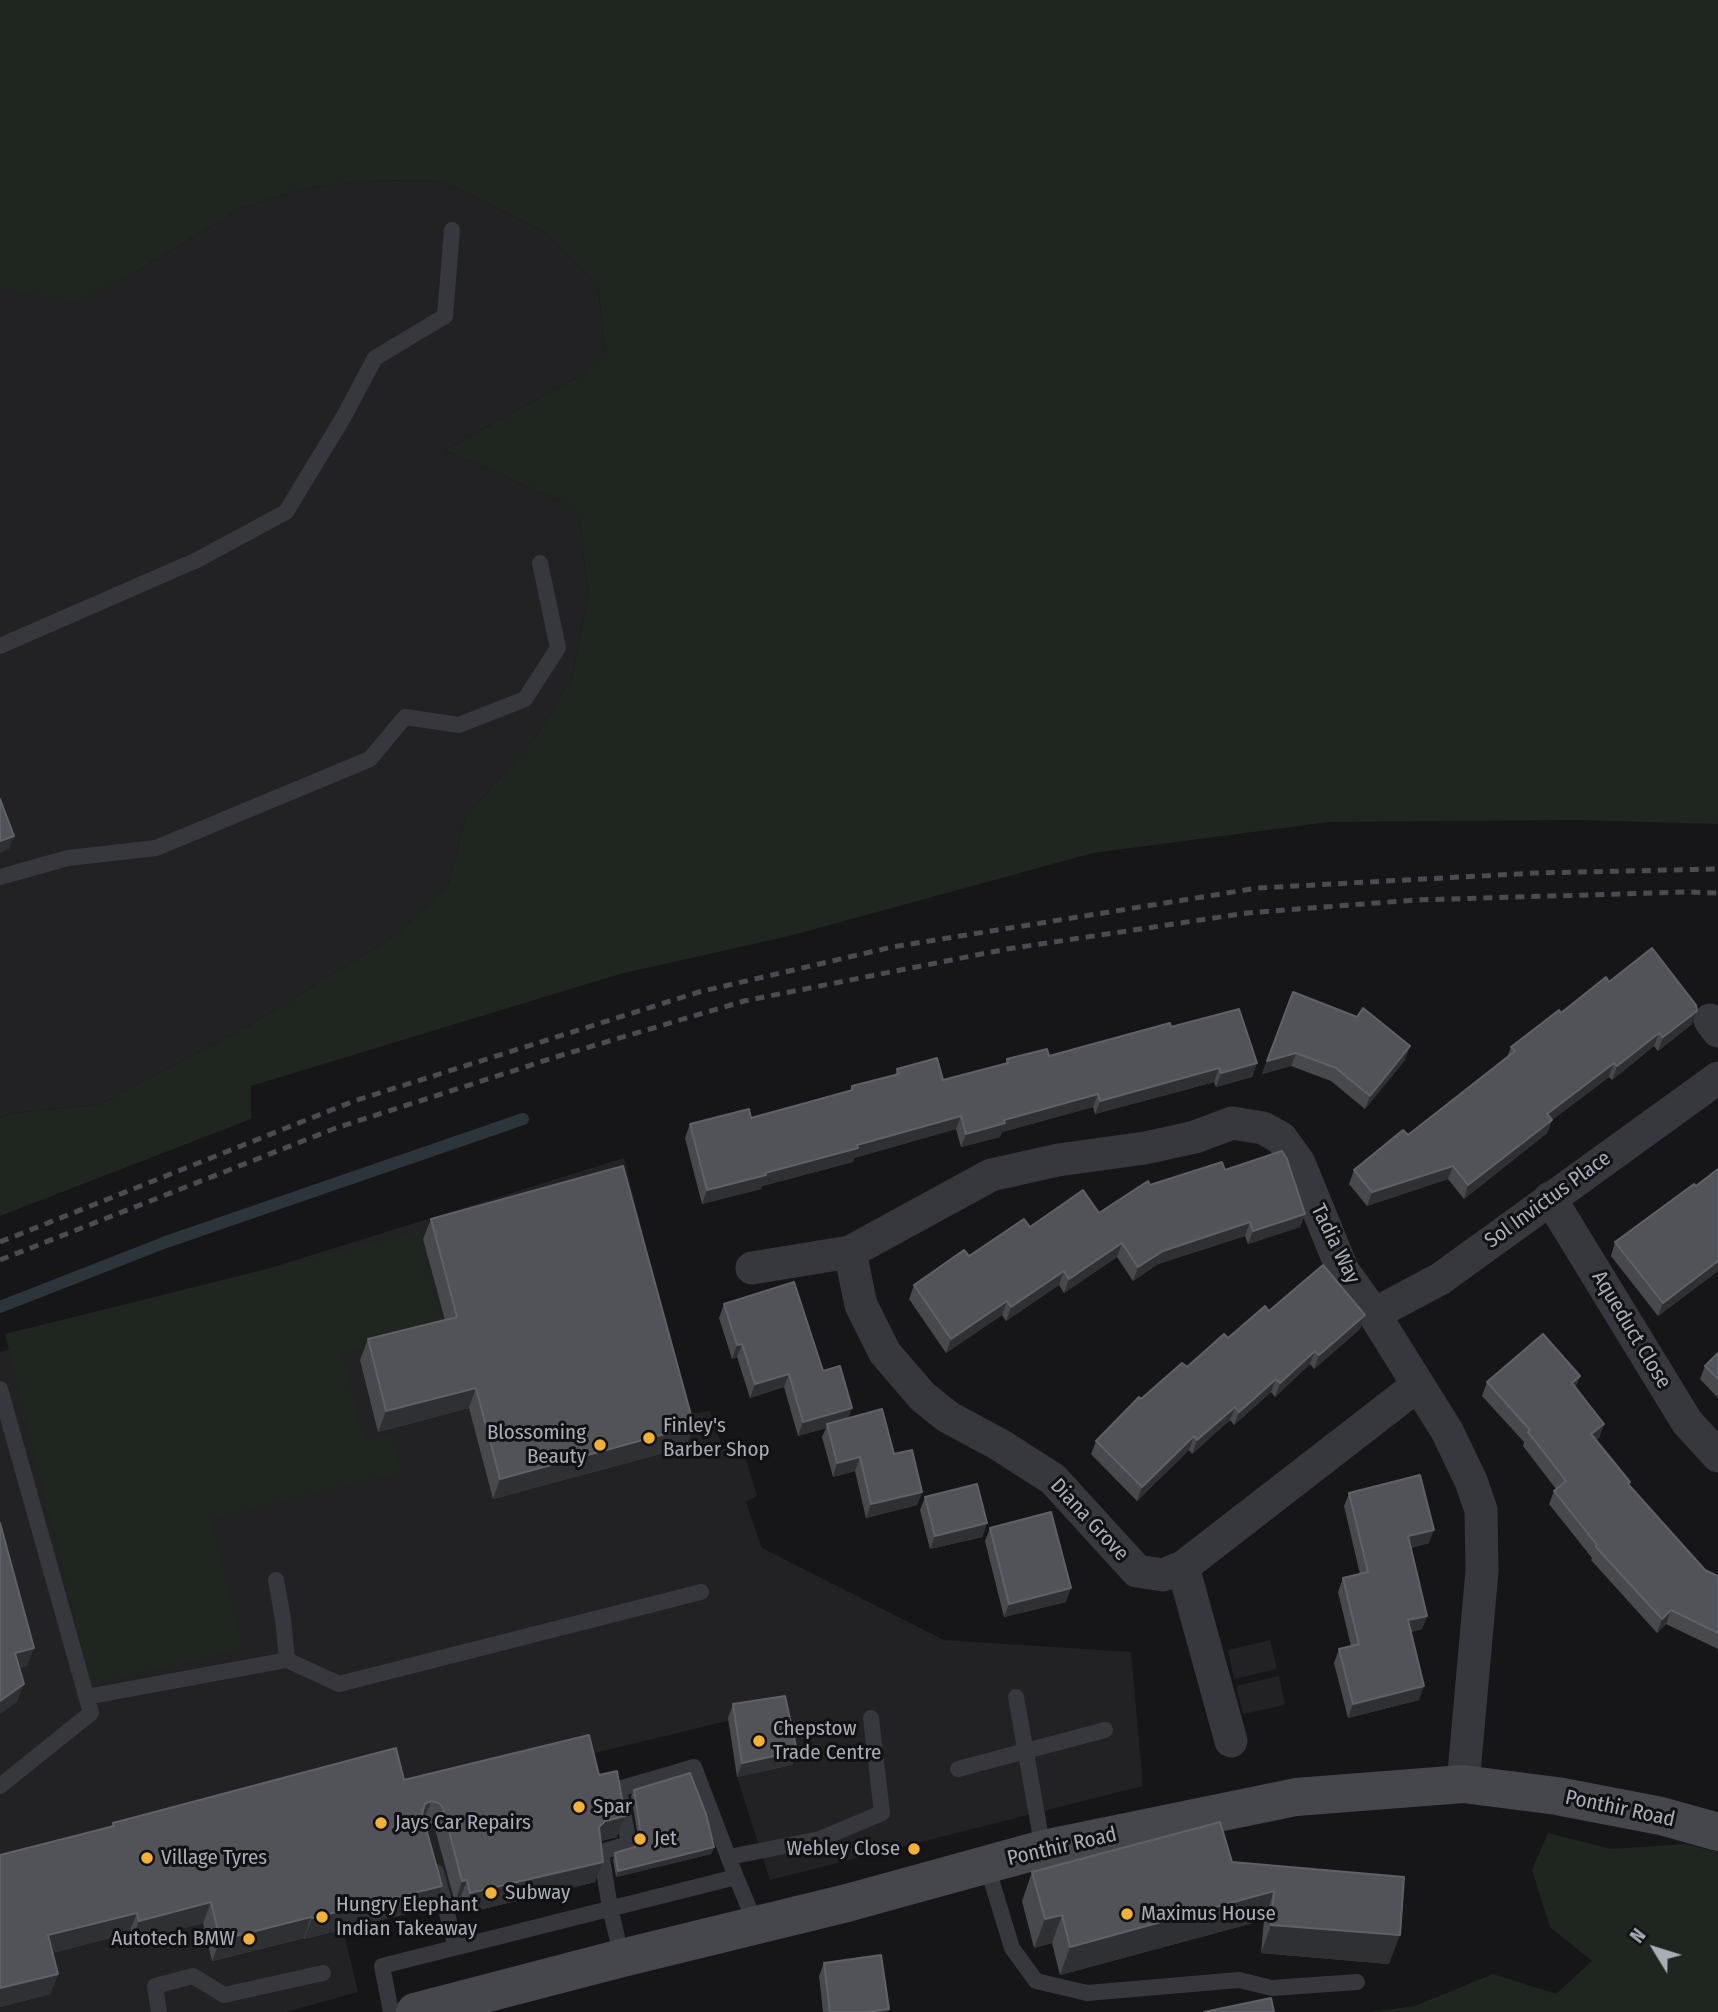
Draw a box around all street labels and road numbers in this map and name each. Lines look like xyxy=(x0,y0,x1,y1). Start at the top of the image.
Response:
street label: Sol Invictus Place xyxy=(1480,1146,1616,1254)
street label: Tadia Way xyxy=(1305,1200,1365,1288)
street label: Aqueduct Close xyxy=(1586,1267,1676,1393)
street label: Diana Grove xyxy=(1045,1474,1133,1566)
street label: Ponthir Road xyxy=(1563,1785,1677,1833)
street label: Ponthir Road xyxy=(1005,1822,1119,1872)

